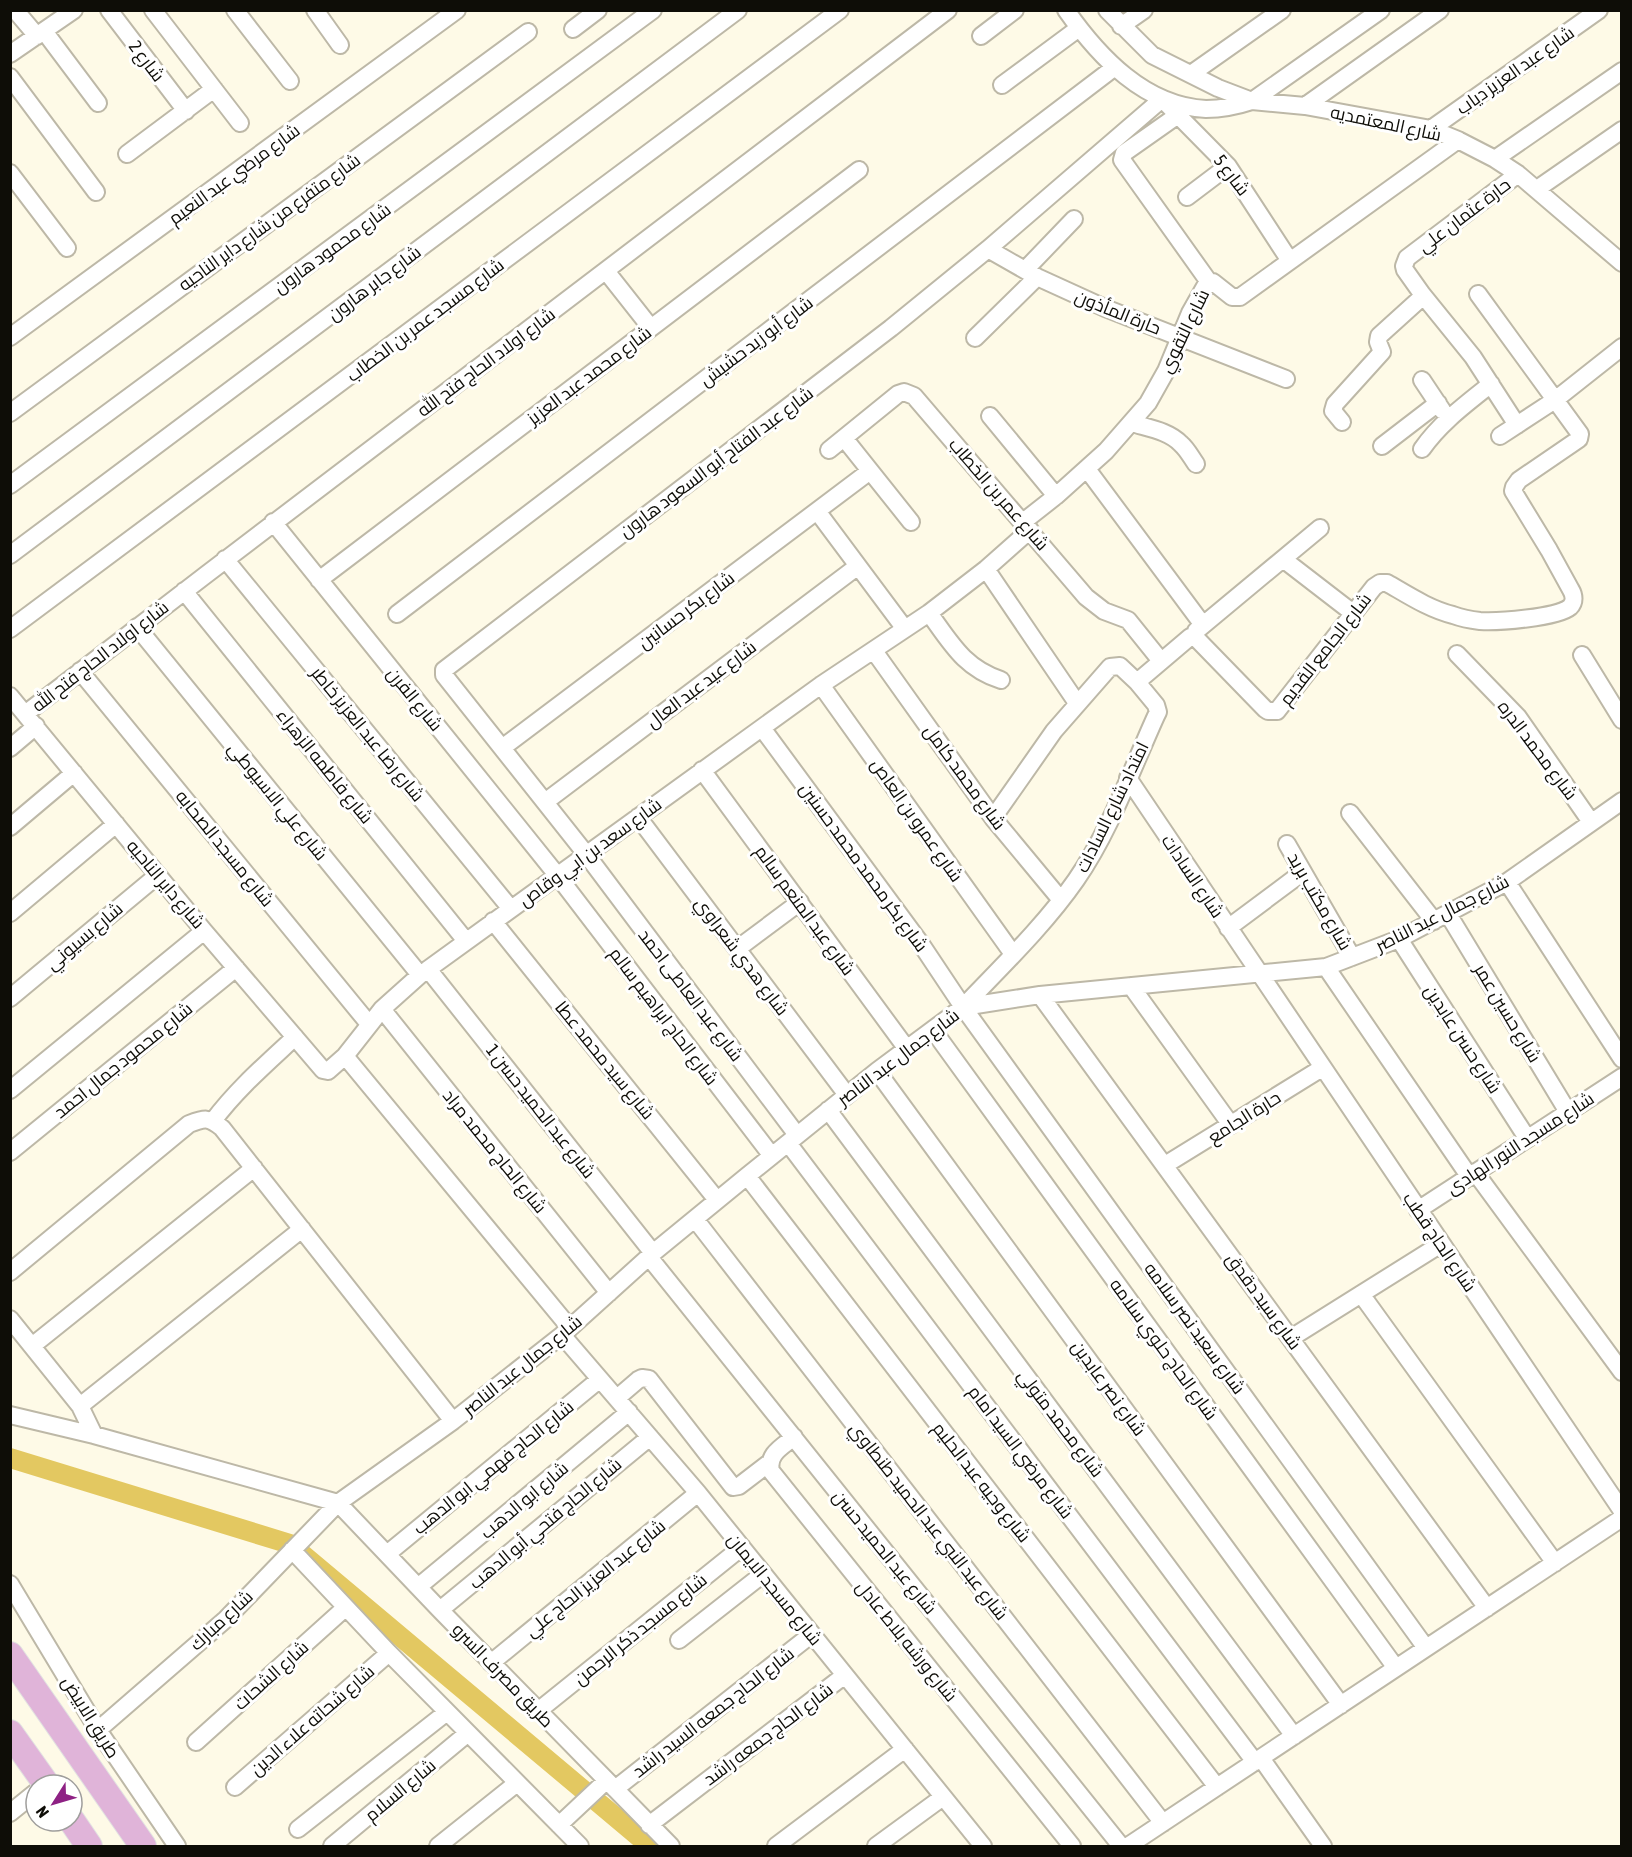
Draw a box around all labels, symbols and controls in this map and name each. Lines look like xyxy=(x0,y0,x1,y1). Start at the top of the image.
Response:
street label: شارع عبد العزيز دياب xyxy=(1452,21,1579,120)
street label: شارع 2 xyxy=(123,36,169,87)
street label: شارع المعتمديه xyxy=(1328,101,1443,147)
street label: شارع مرضي عبد النعيم xyxy=(164,119,305,231)
street label: شارع متفرع من شارع داير الناحيه xyxy=(174,149,365,297)
street label: شارع 5 xyxy=(1208,150,1254,201)
street label: حارة عثمان علي xyxy=(1414,173,1517,260)
street label: شارع محمود هارون xyxy=(269,198,396,299)
street label: شارع جابر هارون xyxy=(323,241,426,327)
street label: شارع مسجد عمر بن الخطاب xyxy=(342,254,509,388)
street label: حارة المأذون xyxy=(1072,285,1164,340)
street label: شارع التقوي xyxy=(1155,286,1217,378)
street label: شارع أبو زيد حشيش xyxy=(695,292,818,392)
street label: شارع اولاد الحاج فتح الله xyxy=(412,302,560,422)
street label: شارع محمد عبد العزيز xyxy=(522,321,657,431)
street label: شارع عبد الفتاح أبو السعود هارون xyxy=(615,382,818,543)
street label: شارع عمر بن الخطاب xyxy=(943,434,1053,556)
street label: شارع بكر حسانين xyxy=(634,567,740,655)
street label: شارع الجامع القديم xyxy=(1275,589,1377,710)
street label: شارع اولاد الحاج فتح الله xyxy=(27,595,174,717)
street label: شارع عيد عبد العال xyxy=(642,636,761,734)
street label: شارع رضا عبد العزيز خاطر xyxy=(305,662,429,807)
street label: شارع الفرن xyxy=(381,663,447,736)
street label: شارع محمد الدره xyxy=(1492,696,1582,805)
street label: شارع فاطمه الزهراء xyxy=(271,704,378,829)
street label: شارع محمد كامل xyxy=(918,720,1010,835)
street label: شارع علي الاسيوطي xyxy=(221,738,332,867)
street label: امتداد شارع السادات xyxy=(1071,738,1155,877)
street label: شارع عمرو بن العاص xyxy=(865,754,967,887)
street label: شارع بكر محمد محمد حسنين xyxy=(794,778,932,957)
street label: شارع مسجد الصحابه xyxy=(170,785,278,912)
street label: شارع سعد بن ابي وقاص xyxy=(515,793,668,914)
street label: شارع السادات xyxy=(1156,830,1228,923)
street label: شارع داير الناحيه xyxy=(121,835,209,934)
street label: شارع عبد المنعم سالم xyxy=(749,841,859,980)
street label: شارع مكتب بريد xyxy=(1282,848,1356,955)
street label: شارع جمال عبد الناصر xyxy=(1371,870,1513,958)
street label: شارع هدي شعراوي xyxy=(688,893,793,1022)
street label: شارع بسيوني xyxy=(41,898,129,977)
street label: شارع عبد العاطى احمد xyxy=(633,925,748,1067)
street label: شارع الحاج ابراهيم سالم xyxy=(604,943,723,1090)
street label: شارع حسين عمر xyxy=(1468,959,1546,1067)
street label: شارع حسن عابدين xyxy=(1418,981,1506,1098)
street label: شارع سيد محمد عطا xyxy=(549,997,659,1124)
street label: شارع محمود جمال احمد xyxy=(50,998,198,1124)
street label: شارع جمال عبد الناصر xyxy=(832,1004,964,1112)
street label: شارع عبد الحميد حسن 1 xyxy=(481,1040,600,1183)
street label: شارع الحاج محمد مراد xyxy=(437,1085,551,1218)
street label: حارة الجامع xyxy=(1204,1086,1285,1149)
street label: شارع مسجد النور الهادى xyxy=(1442,1087,1599,1200)
street label: شارع الحاج قطب xyxy=(1397,1188,1481,1297)
street label: شارع سيد دقدق xyxy=(1220,1249,1306,1355)
street label: شارع سعيد نصر سلامه xyxy=(1139,1258,1250,1399)
street label: شارع الحاج حلوي سلامه xyxy=(1102,1274,1222,1426)
street label: شارع جمال عبد الناصر xyxy=(457,1311,587,1422)
street label: شارع نصر عابدين xyxy=(1066,1336,1151,1441)
street label: شارع محمد متولي xyxy=(1010,1365,1108,1483)
street label: شارع مرضي السيد امام xyxy=(962,1381,1078,1524)
street label: شارع الحاج فهمي ابو الدهب xyxy=(408,1396,580,1541)
street label: شارع عبد النبي عبد الحميد طنطاوي xyxy=(842,1418,1013,1626)
street label: شارع وجيه عبد الحليم xyxy=(927,1418,1035,1547)
street label: شارع الحاج فتحي أبو الدهب xyxy=(464,1453,628,1596)
street label: شارع ابو الدهب xyxy=(476,1457,574,1544)
street label: شارع عبد الحميد حسن xyxy=(827,1486,941,1619)
street label: شارع عبد العزيز الحاج علي xyxy=(521,1515,672,1644)
street label: شارع مسجد الايمان xyxy=(722,1529,827,1650)
street label: شارع مسجد ذكر الرحمن xyxy=(569,1569,712,1691)
street label: شارع ورشه بلاط عادل xyxy=(850,1576,962,1707)
street label: شارع مبارك xyxy=(185,1586,258,1656)
street label: طريق مصرف السرو xyxy=(447,1619,558,1733)
street label: شارع الشحات xyxy=(229,1636,314,1715)
street label: شارع الحاج جمعه السيد راشد xyxy=(628,1642,799,1783)
street label: شارع شحاته علاء الدين xyxy=(246,1660,380,1781)
street label: طريق الابيض xyxy=(56,1672,124,1763)
street label: شارع الحاج جمعه راشد xyxy=(699,1678,838,1791)
street label: شارع السلام xyxy=(360,1754,441,1827)
north arrow xyxy=(24,1773,84,1833)
text: N xyxy=(32,1803,52,1821)

